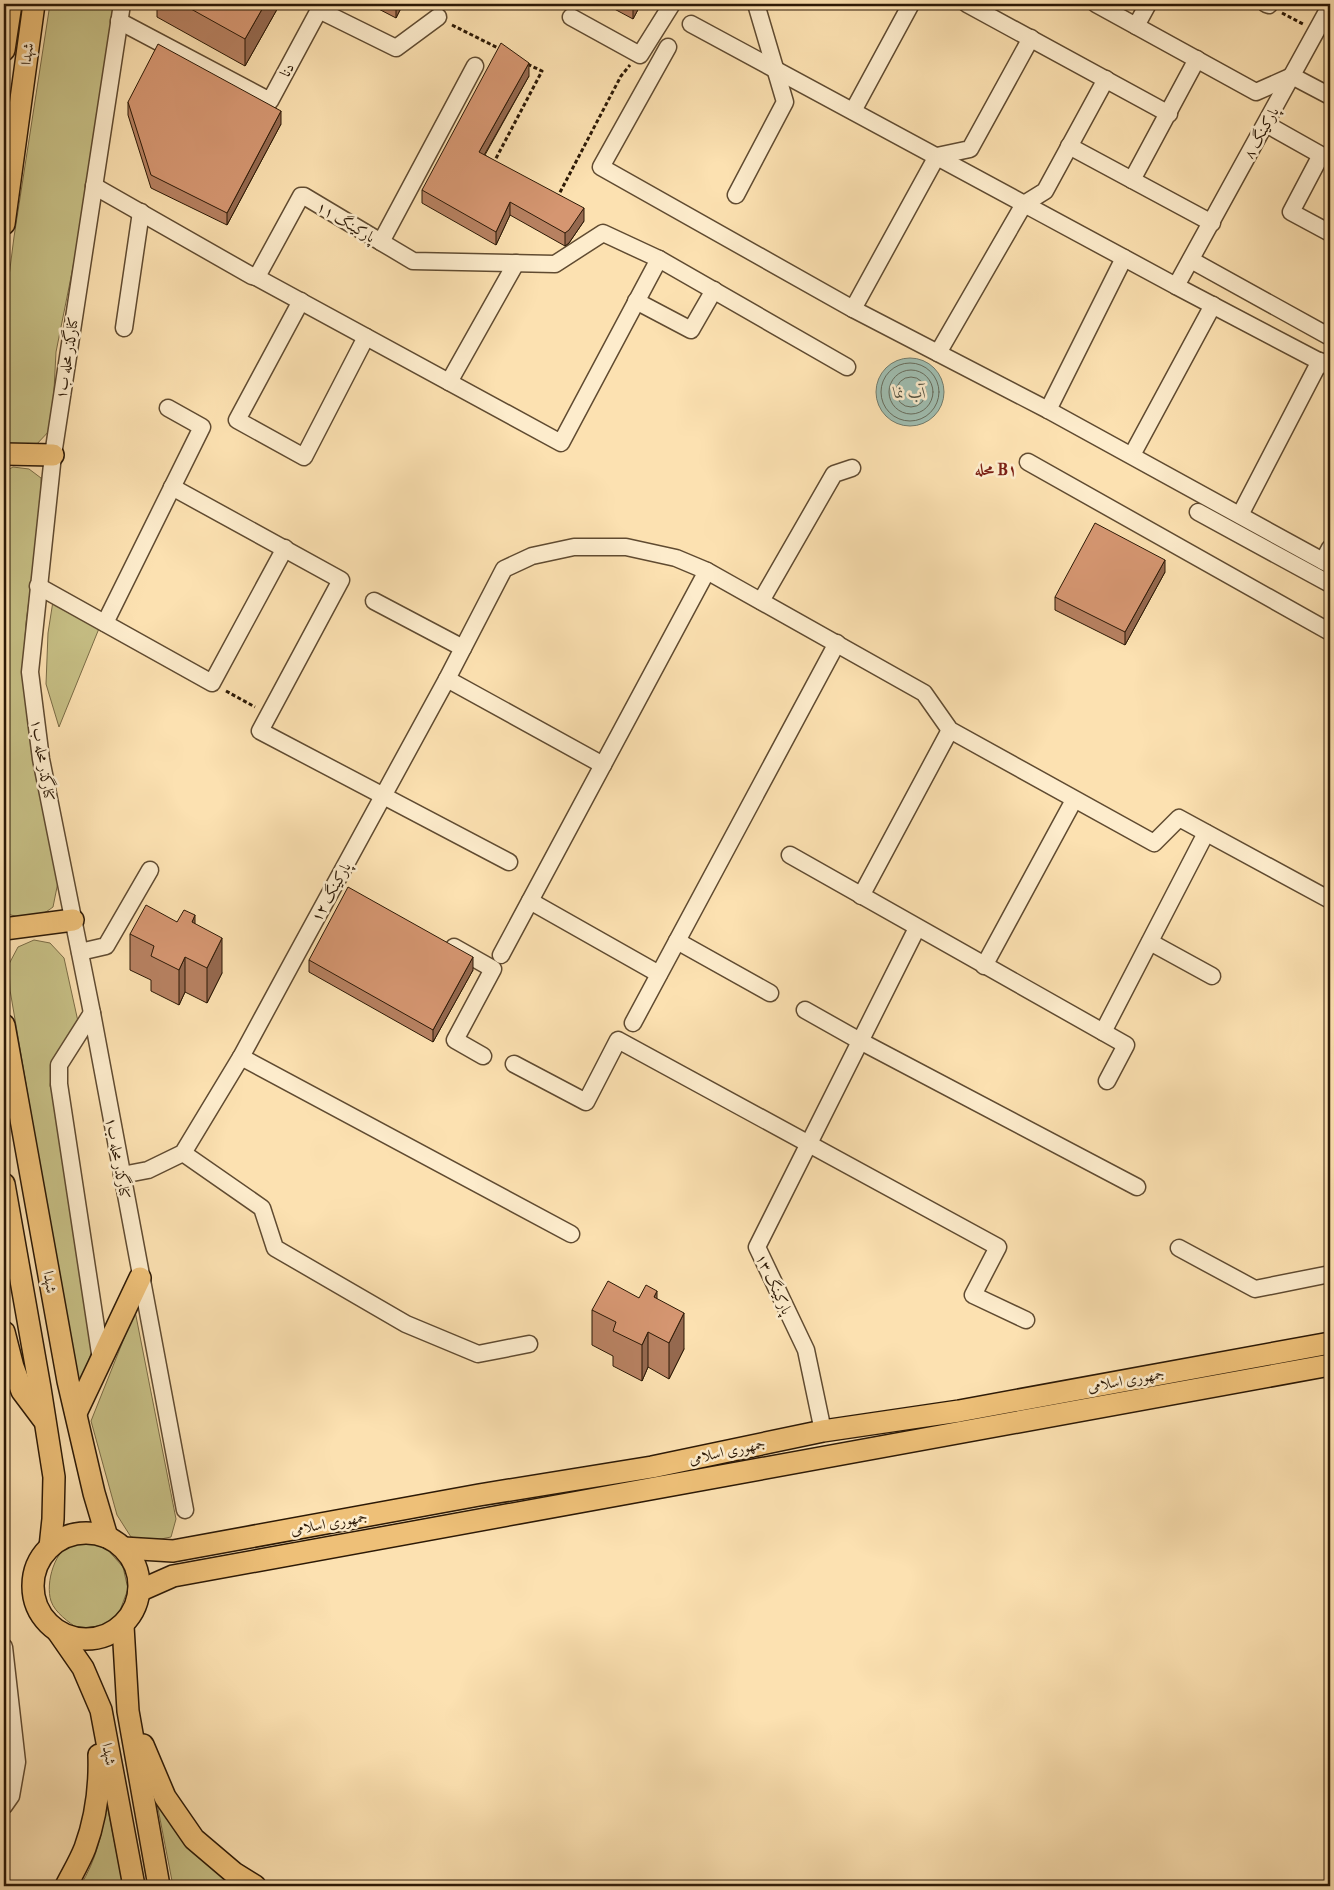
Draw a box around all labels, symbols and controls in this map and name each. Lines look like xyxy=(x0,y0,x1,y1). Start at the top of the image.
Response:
street label: شهدا xyxy=(17,42,38,66)
street label: دنا xyxy=(276,60,298,80)
street label: پارکینگ ۸ xyxy=(1239,103,1285,163)
street label: پارکینگ ۱۱ xyxy=(312,197,380,249)
street label: کنارگذر محله ب۱ xyxy=(50,315,82,400)
water label: آب نما xyxy=(892,383,926,403)
district label: محله B۱ xyxy=(975,460,1017,479)
street label: کنارگذر محله ب۱ xyxy=(28,717,60,802)
street label: پارکینگ ۱۲ xyxy=(306,858,357,926)
street label: کنارگذر محله ب۱ xyxy=(102,1115,136,1200)
street label: پارکینگ ۱۳ xyxy=(750,1250,797,1319)
street label: شهدا xyxy=(38,1269,61,1295)
street label: جمهوری اسلامی xyxy=(1086,1364,1166,1396)
street label: جمهوری اسلامی xyxy=(687,1434,767,1468)
street label: جمهوری اسلامی xyxy=(289,1507,369,1539)
street label: شهدا xyxy=(97,1741,120,1767)

